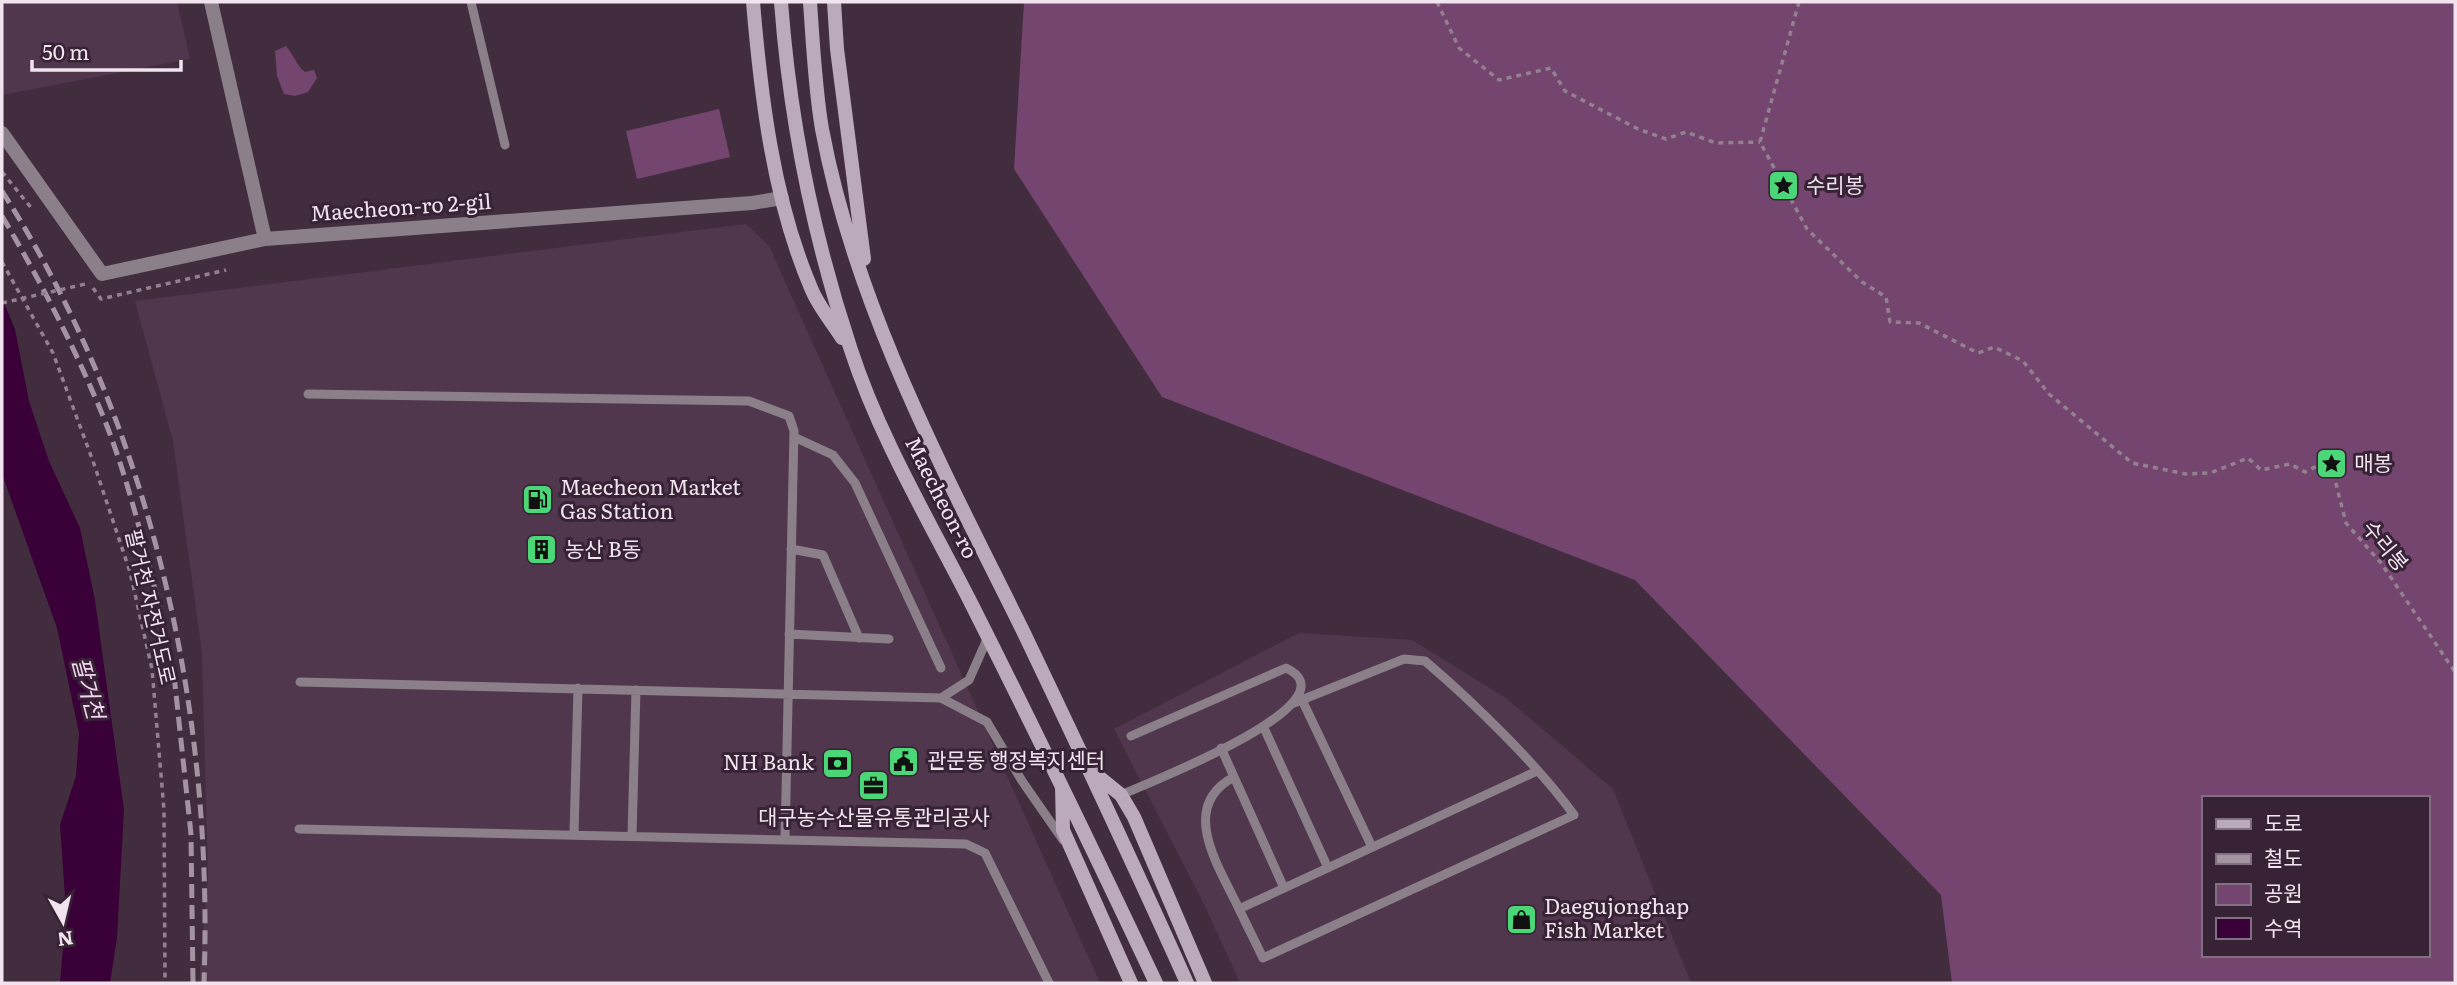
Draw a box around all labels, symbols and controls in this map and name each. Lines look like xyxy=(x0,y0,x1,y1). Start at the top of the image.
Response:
scale bar xyxy=(32,28,180,72)
text: 50 m xyxy=(42,35,89,66)
place label: 수리봉 xyxy=(1806,168,1864,199)
place icon: 수리봉 xyxy=(1766,169,1800,203)
street label: Maecheon-ro 2-gil xyxy=(309,184,492,227)
street label: Maecheon-ro xyxy=(899,430,987,563)
place label: 매봉 xyxy=(2354,446,2393,477)
place icon: 매봉 xyxy=(2314,447,2348,481)
place label: Maecheon Market Gas Station xyxy=(560,470,741,525)
fuel station icon: Maecheon Market Gas Station xyxy=(520,483,554,517)
street label: 수리봉 xyxy=(2357,512,2417,577)
street label: 팔거천 자전거도로 xyxy=(119,526,185,687)
place label: 농산 B동 xyxy=(565,532,641,563)
building icon: 농산 B동 xyxy=(525,533,559,567)
water label: 팔거천 xyxy=(65,652,115,725)
place label: 관문동 행정복지센터 xyxy=(927,743,1105,774)
public building icon: 관문동 행정복지센터 xyxy=(887,744,921,778)
place label: NH Bank xyxy=(723,745,814,776)
bank icon: NH Bank xyxy=(820,746,854,780)
office icon: 대구농수산물유통관리공사 xyxy=(857,769,891,803)
legend xyxy=(2202,796,2429,957)
place label: 대구농수산물유통관리공사 xyxy=(758,800,990,831)
text: 도로 xyxy=(2264,806,2303,837)
text: 철도 xyxy=(2264,841,2303,872)
text: 공원 xyxy=(2264,876,2303,907)
north arrow xyxy=(28,887,98,957)
place label: Daegujonghap Fish Market xyxy=(1544,889,1689,944)
shop icon: Daegujonghap Fish Market xyxy=(1504,902,1538,936)
text: 수역 xyxy=(2264,911,2303,942)
text: N xyxy=(56,925,75,955)

